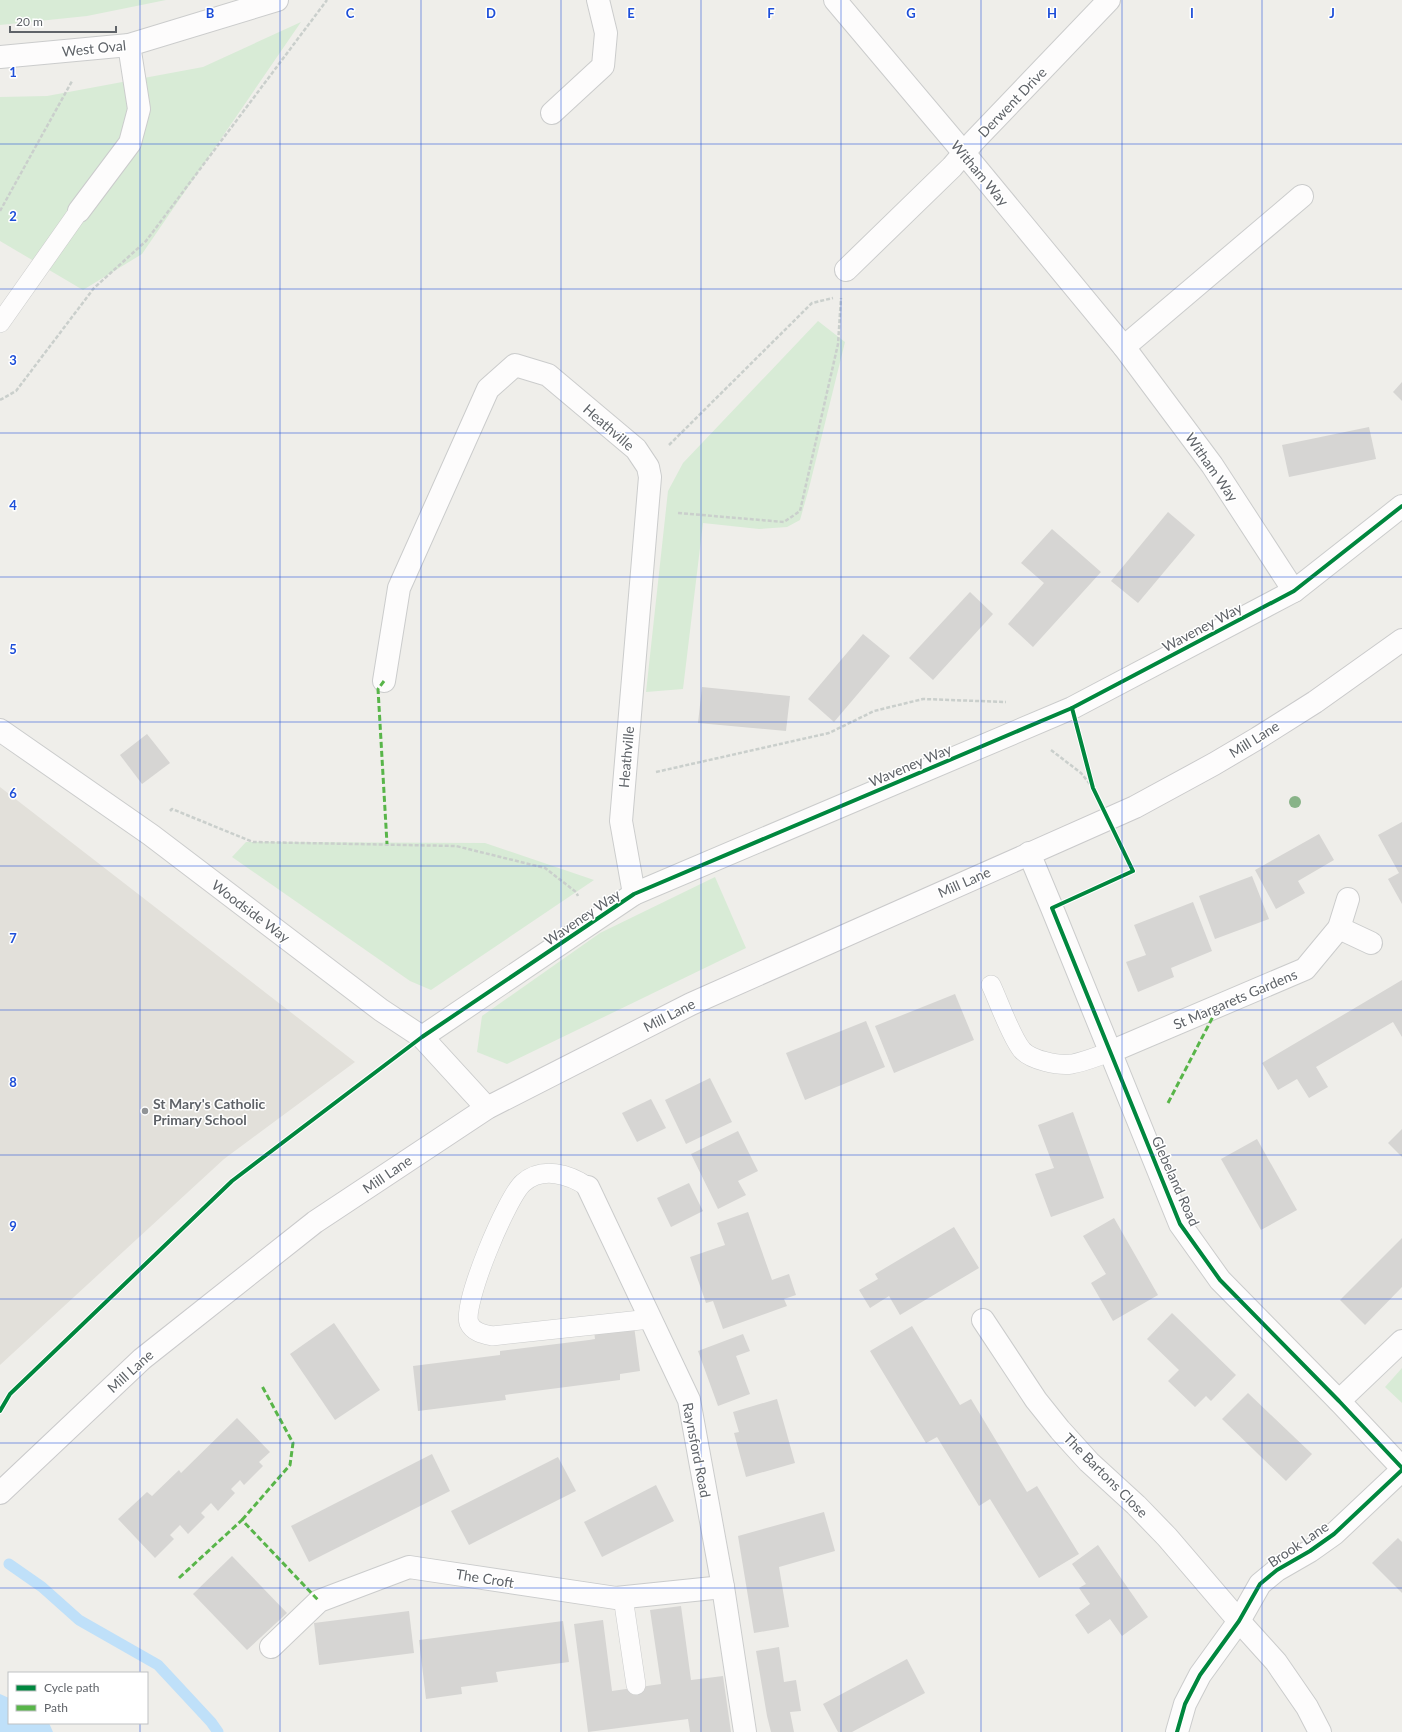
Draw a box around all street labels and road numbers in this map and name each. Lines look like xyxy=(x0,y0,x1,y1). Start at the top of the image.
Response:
street label: West Oval xyxy=(61,36,127,60)
street label: Derwent Drive xyxy=(974,63,1050,141)
street label: Witham Way xyxy=(948,137,1013,210)
street label: Heathville xyxy=(580,400,638,454)
street label: Witham Way xyxy=(1182,429,1242,505)
street label: Waveney Way xyxy=(1159,598,1245,655)
street label: Mill Lane xyxy=(1226,717,1282,761)
street label: Heathville xyxy=(615,725,637,789)
street label: Waveney Way xyxy=(866,740,955,790)
street label: Mill Lane xyxy=(935,863,993,901)
street label: Woodside Way xyxy=(209,876,294,946)
street label: Waveney Way xyxy=(541,885,624,949)
street label: St Margarets Gardens xyxy=(1171,965,1299,1033)
street label: Mill Lane xyxy=(640,995,698,1035)
street label: Glebeland Road xyxy=(1149,1133,1203,1229)
street label: Mill Lane xyxy=(359,1151,415,1197)
street label: Mill Lane xyxy=(104,1346,156,1396)
street label: Raynsford Road xyxy=(679,1401,715,1499)
street label: The Bartons Close xyxy=(1060,1429,1152,1521)
street label: Brook Lane xyxy=(1264,1517,1332,1571)
street label: The Croft xyxy=(455,1565,516,1591)

